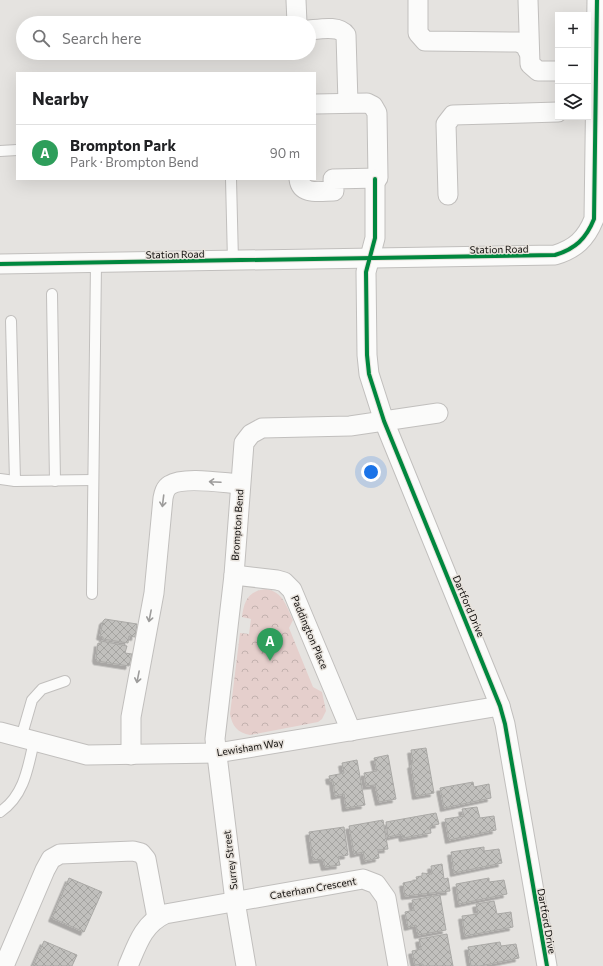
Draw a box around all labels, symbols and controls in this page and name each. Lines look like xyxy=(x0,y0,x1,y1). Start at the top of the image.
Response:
map controls xyxy=(555,12,591,120)
button: + xyxy=(555,12,591,48)
search box xyxy=(16,16,316,60)
icon: search xyxy=(30,27,52,49)
text: Search here xyxy=(62,29,141,47)
button: − xyxy=(555,48,591,84)
button: layers xyxy=(555,84,591,120)
text: Nearby xyxy=(32,88,89,109)
text: Brompton Park xyxy=(70,136,176,154)
text: A xyxy=(40,145,50,161)
text: 90 m xyxy=(270,145,300,161)
text: Park · Brompton Bend xyxy=(70,154,198,170)
street label: Station Road xyxy=(470,242,529,256)
street label: Station Road xyxy=(146,247,205,261)
your location xyxy=(361,462,381,482)
one-way arrow xyxy=(209,479,222,486)
street label: Brompton Bend xyxy=(229,489,246,561)
one-way arrow xyxy=(159,495,167,508)
street label: Dartford Drive xyxy=(451,573,487,639)
street label: Paddington Place xyxy=(289,593,331,671)
one-way arrow xyxy=(146,609,154,622)
pin: A xyxy=(257,628,283,661)
one-way arrow xyxy=(134,670,142,683)
street label: Lewisham Way xyxy=(216,736,284,758)
street label: Surrey Street xyxy=(220,830,240,890)
street label: Caterham Crescent xyxy=(269,874,357,902)
street label: Dartford Drive xyxy=(535,887,559,955)

